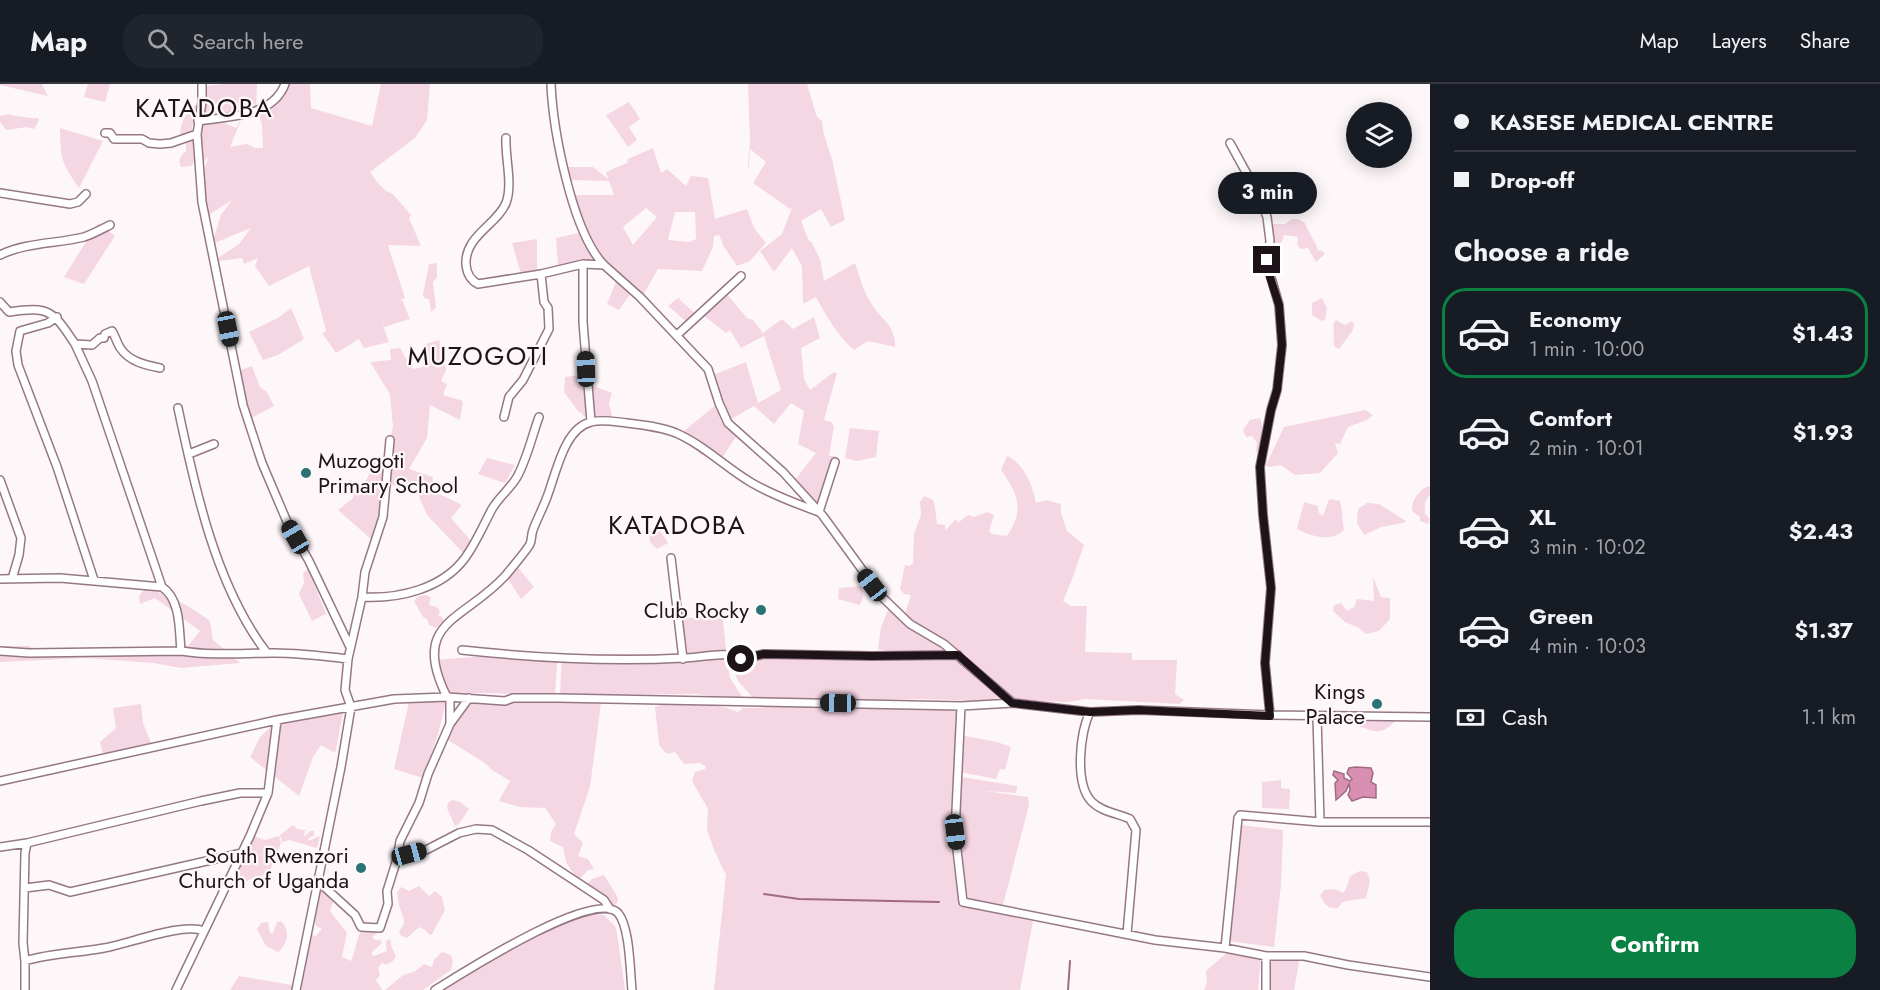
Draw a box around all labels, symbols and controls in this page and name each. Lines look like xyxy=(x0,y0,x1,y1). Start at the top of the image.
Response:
search box xyxy=(123,14,543,68)
text: Map xyxy=(30,21,87,62)
icon: search xyxy=(144,25,177,58)
text: Search here xyxy=(192,25,304,57)
text: Map xyxy=(1640,26,1679,56)
text: Layers xyxy=(1712,26,1767,56)
text: Share xyxy=(1800,26,1850,56)
district label: KATADOBA xyxy=(135,89,273,127)
map controls xyxy=(1346,102,1412,168)
button: layers xyxy=(1346,102,1412,168)
text: KASESE MEDICAL CENTRE xyxy=(1490,106,1774,138)
text: Drop-off xyxy=(1490,164,1574,196)
callout: 3 min xyxy=(1218,173,1316,215)
text: 3 min xyxy=(1242,178,1293,207)
text: Choose a ride xyxy=(1454,232,1629,271)
route end xyxy=(1253,246,1280,273)
text: Economy xyxy=(1529,303,1621,335)
icon: car xyxy=(1457,306,1511,360)
car xyxy=(216,310,240,348)
text: $1.43 xyxy=(1792,317,1853,349)
text: 1 min · 10:00 xyxy=(1529,335,1644,364)
district label: MUZOGOTI xyxy=(407,337,549,375)
car xyxy=(576,351,596,387)
text: Comfort xyxy=(1529,402,1612,434)
icon: car xyxy=(1457,405,1511,459)
text: $1.93 xyxy=(1793,416,1853,448)
text: 2 min · 10:01 xyxy=(1529,434,1644,463)
place label: Muzogoti Primary School xyxy=(318,444,458,501)
marker: Muzogoti Primary School xyxy=(299,466,313,480)
text: XL xyxy=(1529,501,1556,533)
icon: car xyxy=(1457,504,1511,558)
district label: KATADOBA xyxy=(608,506,746,544)
text: $2.43 xyxy=(1789,515,1853,547)
car xyxy=(278,517,312,557)
text: 3 min · 10:02 xyxy=(1529,533,1646,562)
car xyxy=(854,565,890,605)
place label: Club Rocky xyxy=(644,594,749,626)
text: Green xyxy=(1529,600,1593,632)
marker: Club Rocky xyxy=(754,603,768,617)
icon: car xyxy=(1457,603,1511,657)
text: $1.37 xyxy=(1794,614,1853,646)
text: 4 min · 10:03 xyxy=(1529,632,1646,661)
route start xyxy=(727,645,754,672)
place label: Kings Palace xyxy=(1306,675,1365,732)
car xyxy=(820,694,856,712)
marker: Kings Palace xyxy=(1370,697,1384,711)
icon: cash xyxy=(1454,701,1487,734)
text: Cash xyxy=(1502,701,1548,733)
text: 1.1 km xyxy=(1802,703,1856,732)
car xyxy=(944,813,966,851)
place label: South Rwenzori Church of Uganda xyxy=(178,839,349,896)
car xyxy=(389,841,429,867)
marker: South Rwenzori Church of Uganda xyxy=(354,861,368,875)
button: Confirm xyxy=(1454,909,1856,978)

